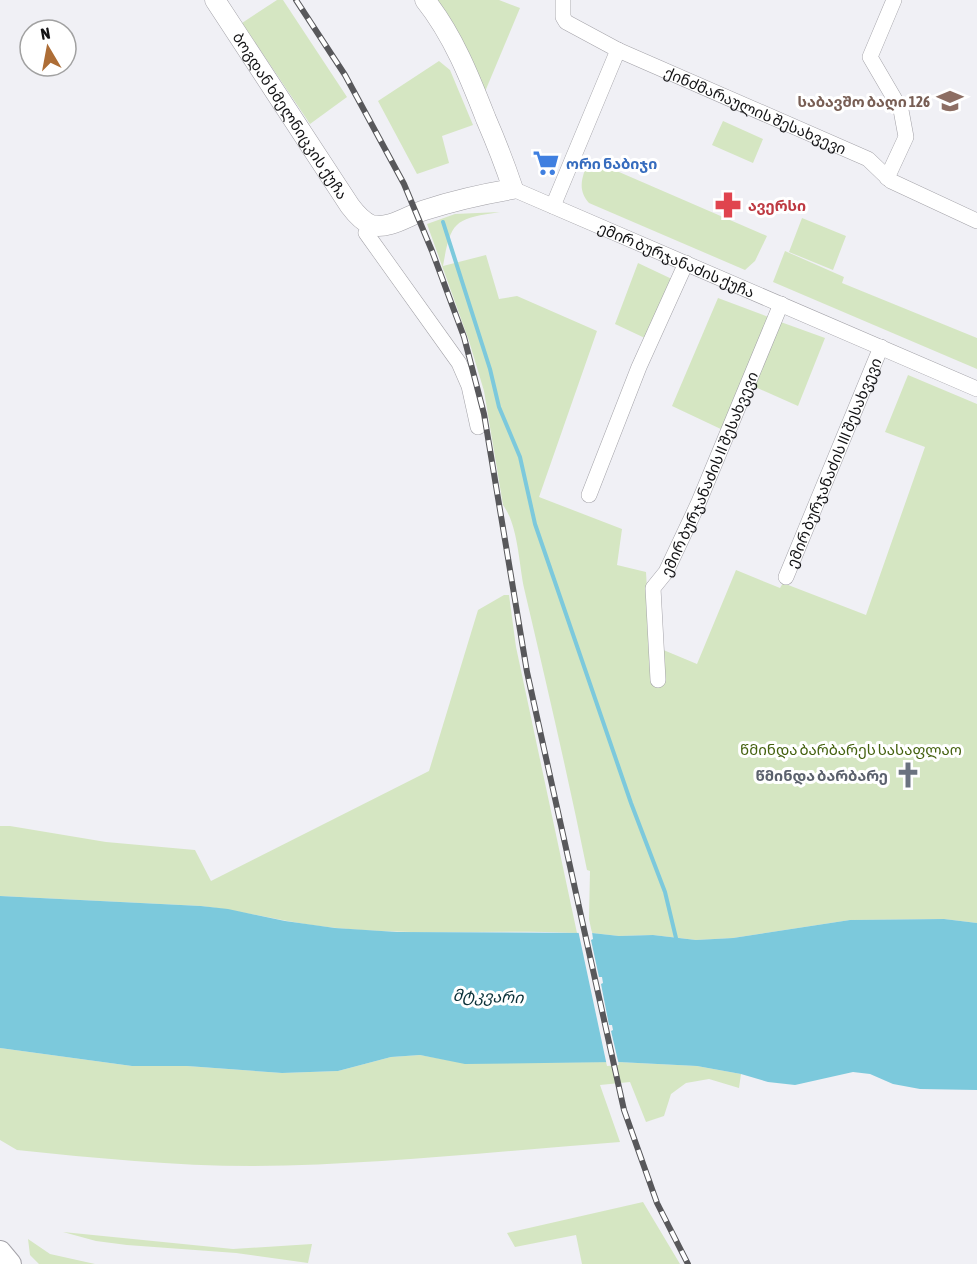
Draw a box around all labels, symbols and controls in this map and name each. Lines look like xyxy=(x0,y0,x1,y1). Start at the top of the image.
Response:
north arrow xyxy=(18,18,78,78)
text: N xyxy=(39,24,52,43)
street label: ბოგდან ხმელნიცკის ქუჩა xyxy=(230,29,352,202)
street label: ქინძმარაულის შესახვევი xyxy=(662,63,849,157)
school or university icon: საბავშო ბაღი 126 xyxy=(935,86,965,116)
place label: საბავშო ბაღი 126 xyxy=(798,93,930,111)
supermarket icon: ორი ნაბიჯი xyxy=(531,148,561,178)
place label: ორი ნაბიჯი xyxy=(566,155,657,173)
pharmacy icon: ავერსი xyxy=(713,190,743,220)
place label: ავერსი xyxy=(748,197,806,215)
street label: ემირ ბურჯანაძის ქუჩა xyxy=(595,218,757,301)
street label: ემირ ბურჯანაძის III შესახვევი xyxy=(782,355,884,570)
street label: ემირ ბურჯანაძის II შესახვევი xyxy=(657,369,761,579)
park label: წმინდა ბარბარეს სასაფლაო xyxy=(740,741,962,759)
church icon: წმინდა ბარბარე xyxy=(893,760,923,790)
place label: წმინდა ბარბარე xyxy=(755,767,888,785)
water label: მტკვარი xyxy=(452,986,524,1007)

